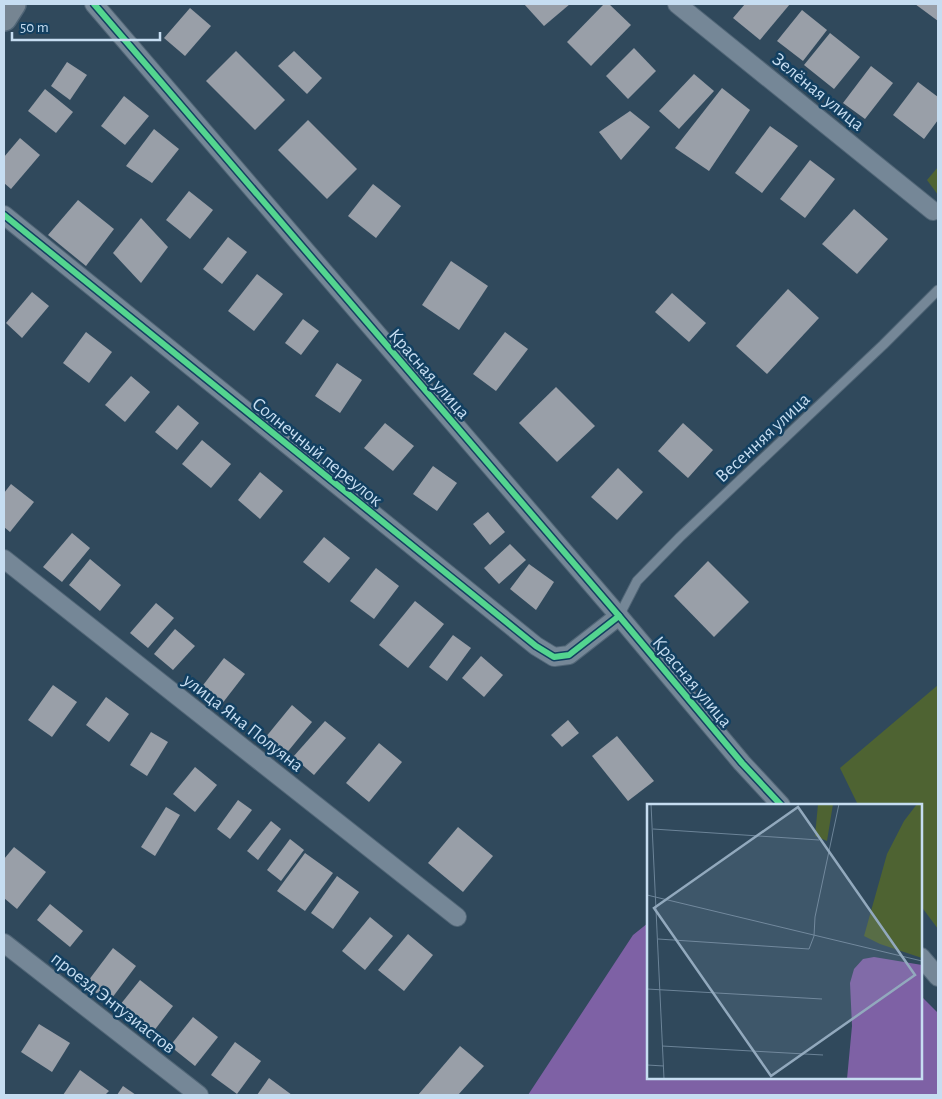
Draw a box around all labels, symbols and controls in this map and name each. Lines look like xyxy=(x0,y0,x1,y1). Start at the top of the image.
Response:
scale bar xyxy=(12,10,160,42)
text: 50 m xyxy=(20,20,49,35)
street label: Зелёная улица xyxy=(769,50,868,135)
street label: Красная улица xyxy=(385,325,473,423)
street label: Весенняя улица xyxy=(712,390,814,486)
street label: Солнечный переулок xyxy=(248,394,386,511)
street label: Красная улица xyxy=(648,633,735,731)
street label: улица Яна Полуяна xyxy=(179,670,307,776)
inset map xyxy=(647,804,922,1079)
street label: проезд Энтузиастов xyxy=(47,949,179,1058)

